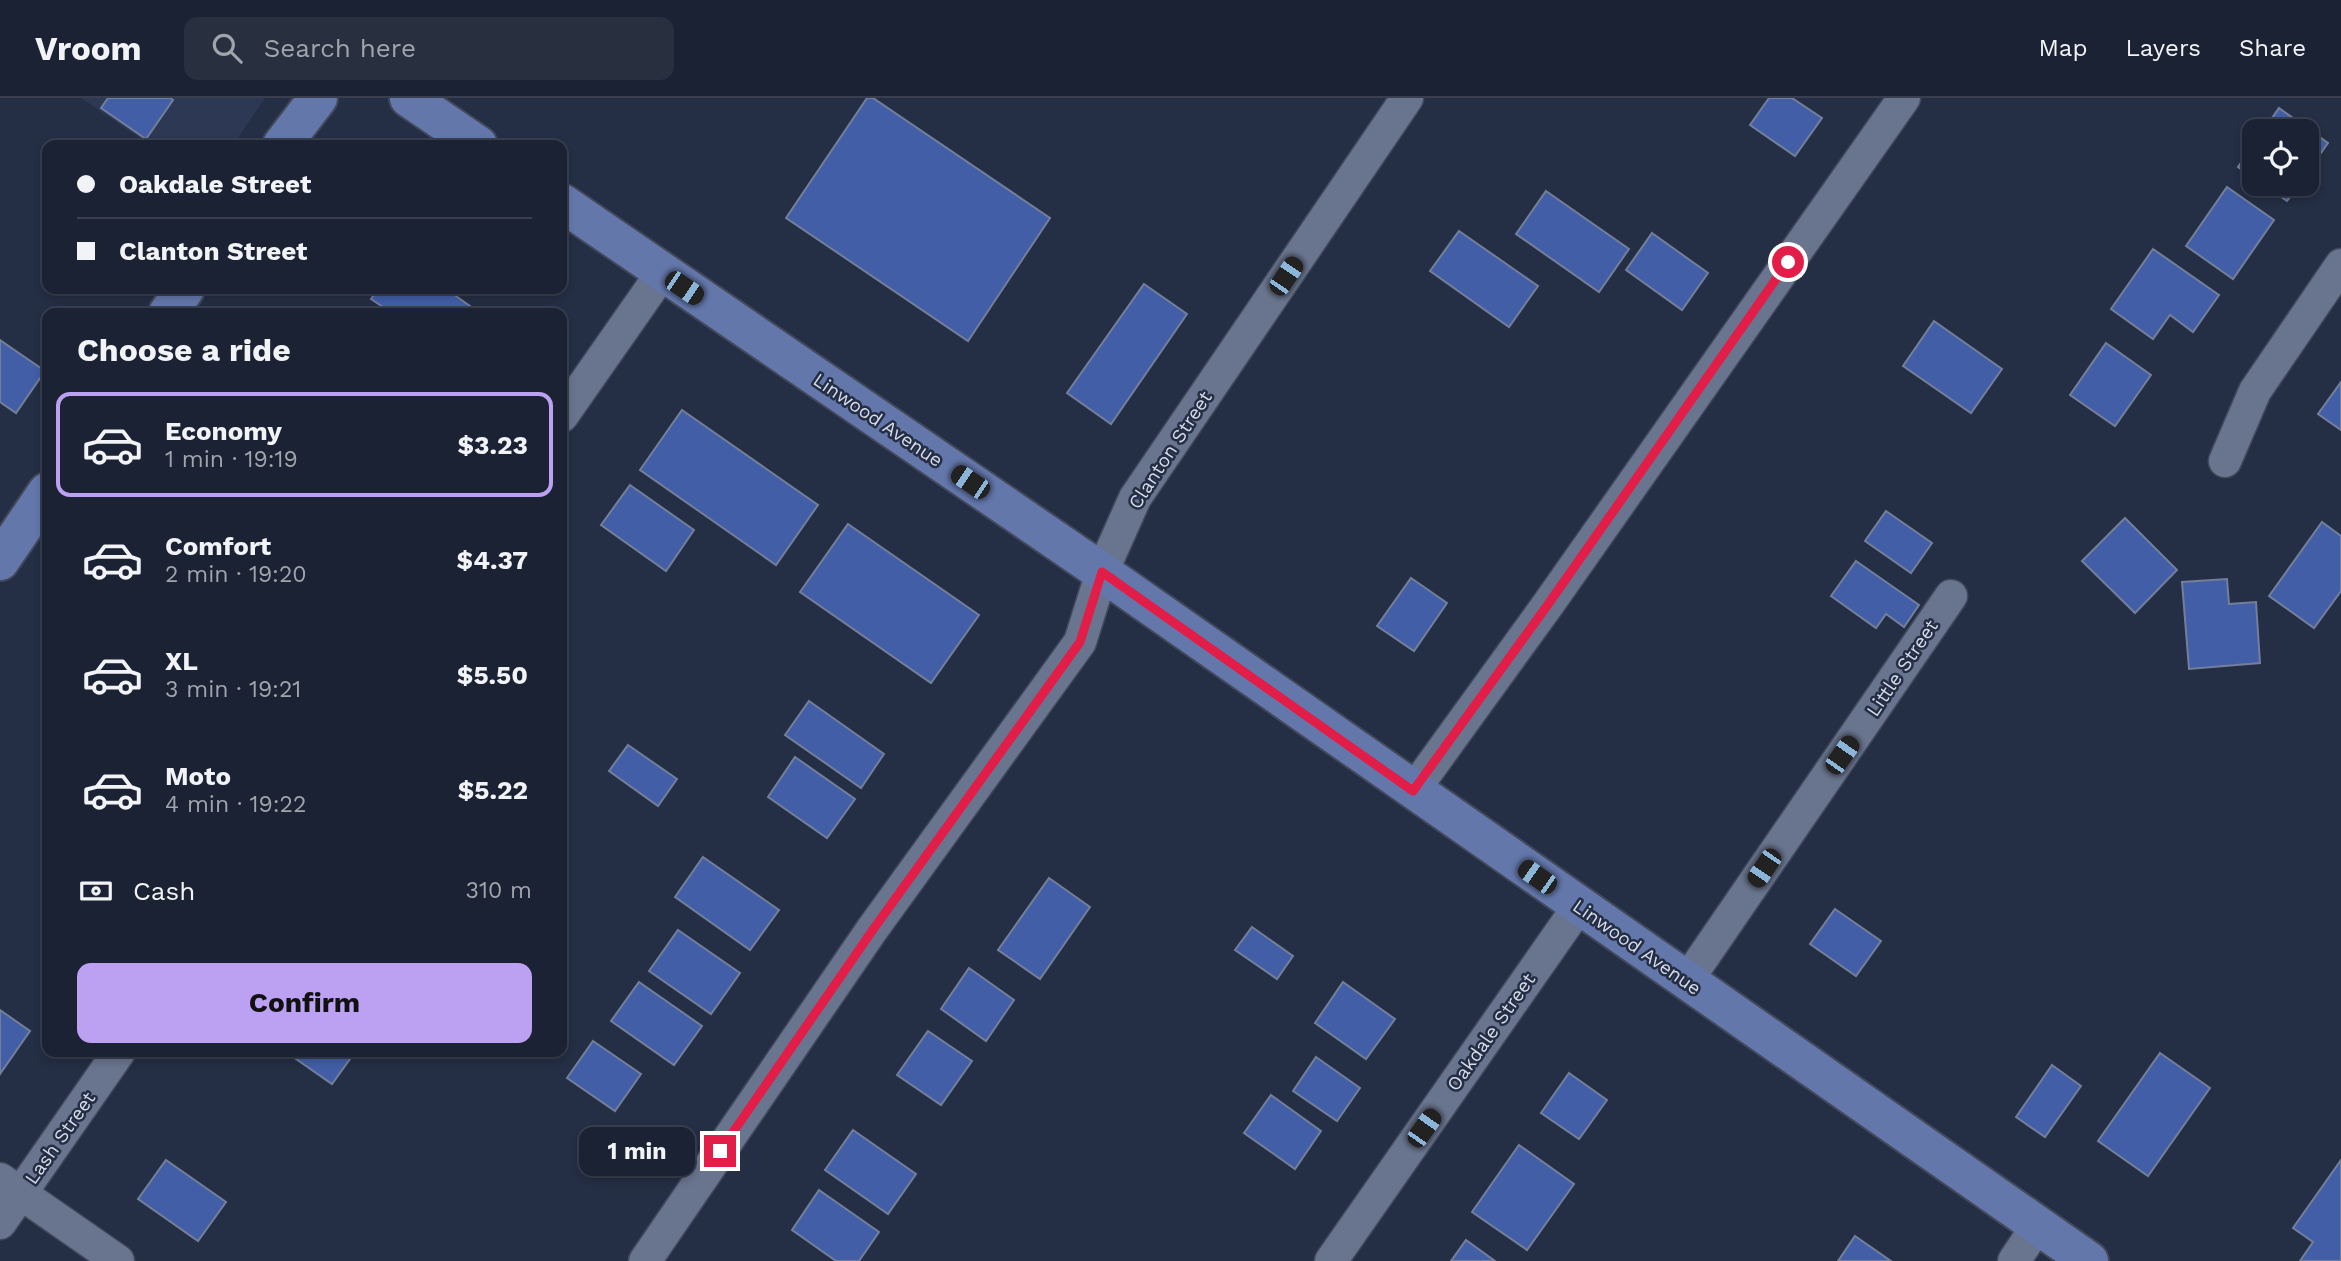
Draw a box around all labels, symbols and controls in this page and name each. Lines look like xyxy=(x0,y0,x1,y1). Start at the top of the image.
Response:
search box xyxy=(184,17,674,80)
text: Vroom xyxy=(35,29,142,68)
icon: search xyxy=(208,29,246,67)
text: Search here xyxy=(264,33,416,63)
text: Map xyxy=(2039,34,2087,62)
text: Layers xyxy=(2125,34,2201,62)
text: Share xyxy=(2239,34,2306,62)
map controls xyxy=(2242,119,2319,196)
button: locate xyxy=(2242,119,2319,196)
text: Oakdale Street xyxy=(119,169,311,199)
text: Clanton Street xyxy=(119,236,307,266)
route start xyxy=(1772,246,1804,278)
car xyxy=(1266,253,1307,299)
car xyxy=(661,268,708,308)
text: Choose a ride xyxy=(77,331,291,369)
street label: Linwood Avenue xyxy=(809,368,947,472)
street label: Clanton Street xyxy=(1123,387,1217,513)
icon: car xyxy=(81,413,144,476)
text: Economy xyxy=(165,416,282,446)
text: $3.23 xyxy=(457,430,528,460)
text: 1 min · 19:19 xyxy=(165,446,298,473)
car xyxy=(947,462,994,502)
icon: car xyxy=(81,528,144,591)
text: Comfort xyxy=(165,531,271,561)
text: $4.37 xyxy=(457,545,528,575)
text: 2 min · 19:20 xyxy=(165,561,307,588)
street label: Little Street xyxy=(1861,615,1943,721)
icon: car xyxy=(81,643,144,706)
text: XL xyxy=(165,646,198,676)
text: $5.50 xyxy=(457,660,528,690)
text: 3 min · 19:21 xyxy=(165,676,301,703)
car xyxy=(1822,732,1863,778)
icon: car xyxy=(81,758,144,821)
text: Moto xyxy=(165,761,231,791)
text: $5.22 xyxy=(458,775,528,805)
text: 4 min · 19:22 xyxy=(165,791,306,818)
car xyxy=(1744,845,1785,891)
car xyxy=(1514,856,1561,898)
icon: cash xyxy=(77,872,115,910)
text: Cash xyxy=(133,876,195,906)
text: 310 m xyxy=(466,877,532,904)
street label: Linwood Avenue xyxy=(1568,894,1706,1000)
button: Confirm xyxy=(77,963,532,1043)
street label: Oakdale Street xyxy=(1442,969,1540,1095)
street label: Lash Street xyxy=(20,1087,100,1189)
car xyxy=(1404,1105,1445,1151)
callout: 1 min xyxy=(580,1126,696,1176)
route end xyxy=(704,1135,736,1167)
text: 1 min xyxy=(607,1138,667,1165)

